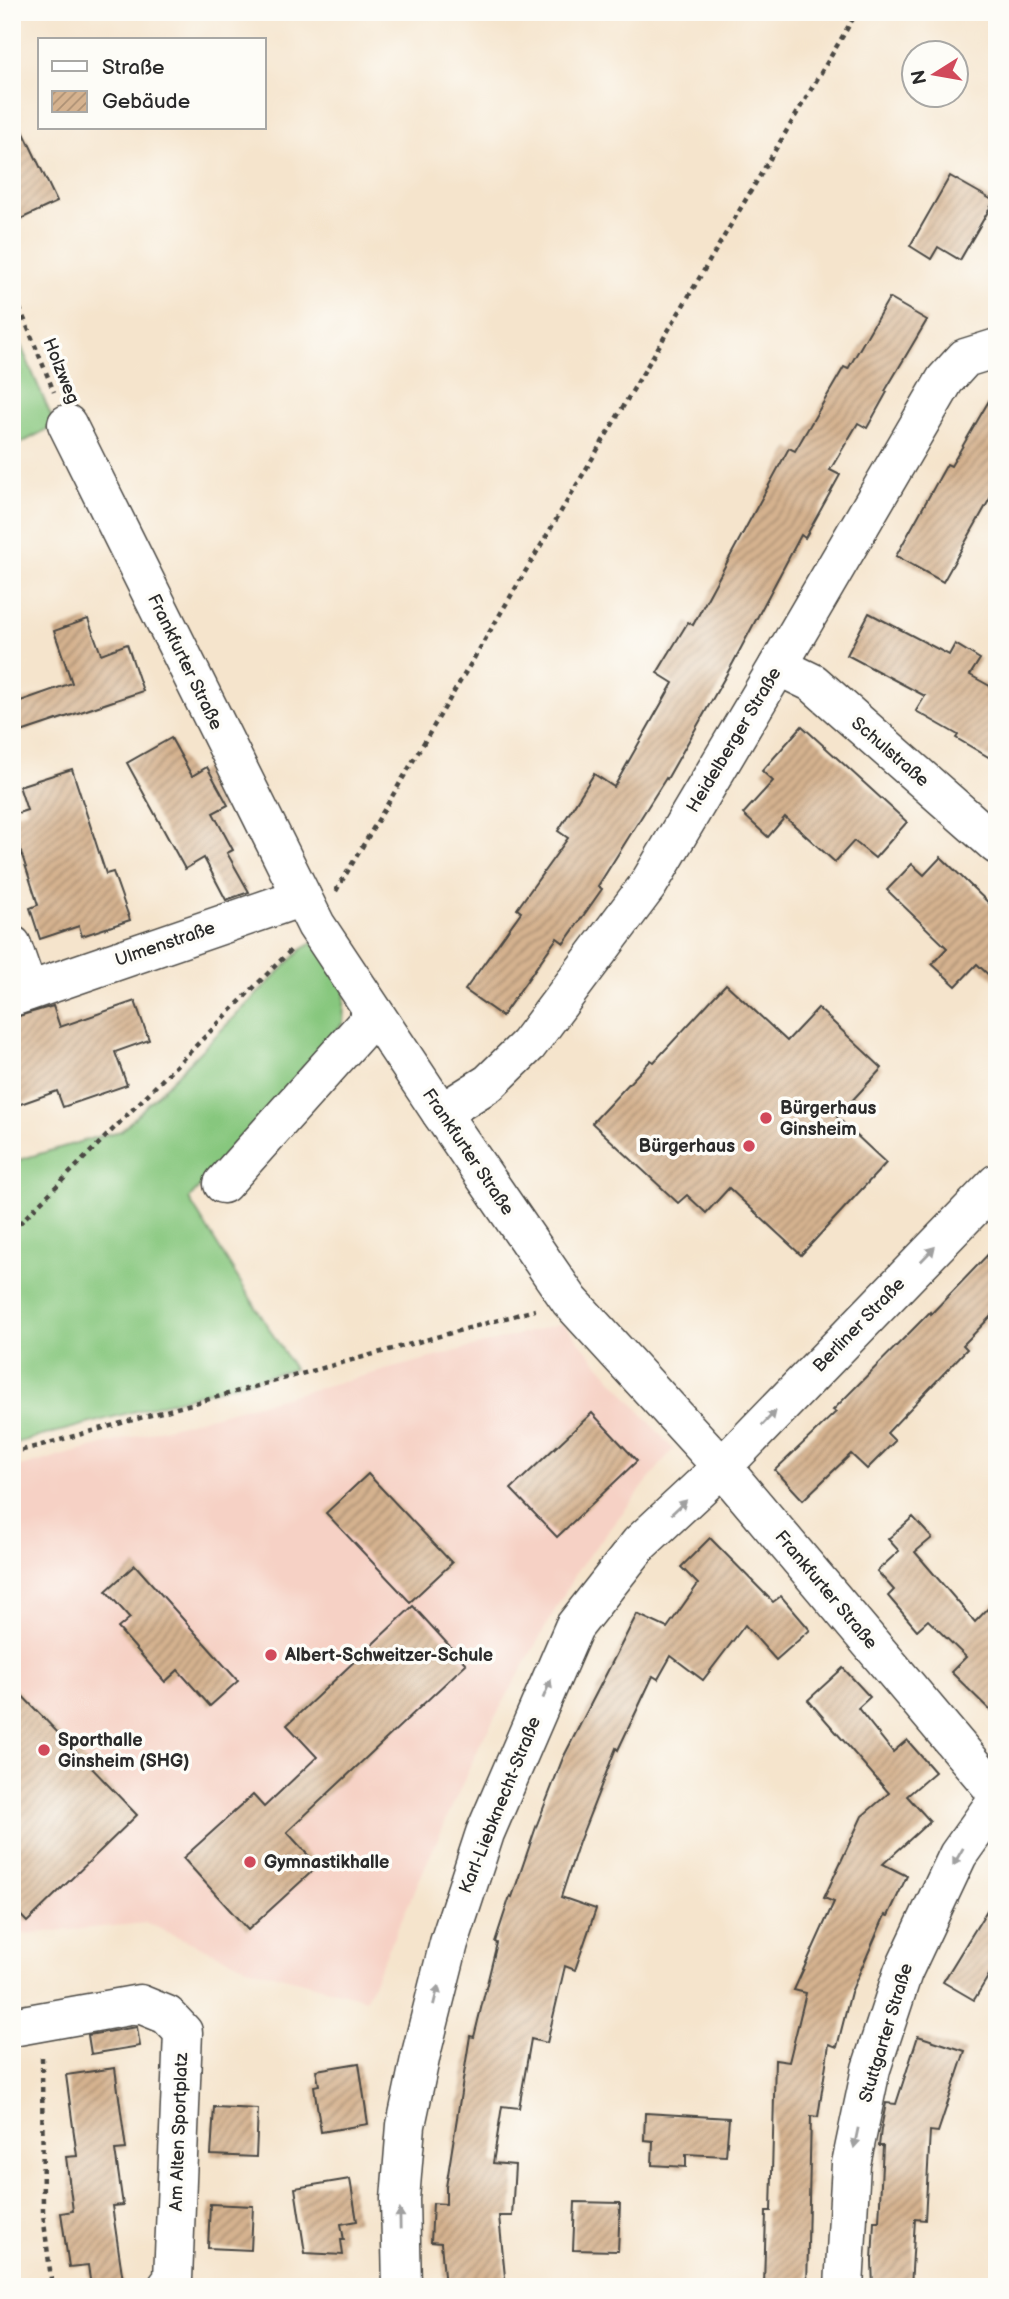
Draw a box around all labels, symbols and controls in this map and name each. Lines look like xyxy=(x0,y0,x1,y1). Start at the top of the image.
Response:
legend xyxy=(38,38,266,130)
north arrow xyxy=(900,38,970,108)
text: Straße xyxy=(102,55,164,80)
text: N xyxy=(907,68,932,86)
text: Gebäude xyxy=(102,89,190,114)
street label: Holzweg xyxy=(38,335,84,407)
street label: Frankfurter Straße xyxy=(143,591,227,733)
street label: Heidelberger Straße xyxy=(682,663,786,816)
street label: Schulstraße xyxy=(847,713,933,792)
street label: Ulmenstraße xyxy=(112,917,218,971)
street label: Frankfurter Straße xyxy=(418,1085,518,1220)
place label: Bürgerhaus Ginsheim xyxy=(780,1098,877,1140)
marker: Bürgerhaus Ginsheim xyxy=(758,1110,774,1126)
place label: Bürgerhaus xyxy=(639,1136,735,1157)
marker: Bürgerhaus xyxy=(741,1138,757,1154)
one-way arrow xyxy=(919,1246,936,1263)
street label: Berliner Straße xyxy=(809,1273,910,1377)
one-way arrow xyxy=(761,1410,777,1427)
one-way arrow xyxy=(670,1499,688,1515)
street label: Frankfurter Straße xyxy=(770,1527,882,1654)
place label: Albert-Schweitzer-Schule xyxy=(284,1645,493,1666)
marker: Albert-Schweitzer-Schule xyxy=(263,1647,279,1663)
one-way arrow xyxy=(542,1679,553,1700)
street label: Karl-Liebknecht-Straße xyxy=(455,1713,545,1896)
place label: Sporthalle Ginsheim (SHG) xyxy=(58,1730,190,1772)
marker: Sporthalle Ginsheim (SHG) xyxy=(36,1742,52,1758)
one-way arrow xyxy=(952,1847,964,1866)
place label: Gymnastikhalle xyxy=(264,1852,389,1873)
marker: Gymnastikhalle xyxy=(242,1854,258,1870)
street label: Stuttgarter Straße xyxy=(855,1961,917,2105)
one-way arrow xyxy=(431,1983,442,2005)
street label: Am Alten Sportplatz xyxy=(166,2052,192,2212)
one-way arrow xyxy=(850,2127,861,2149)
one-way arrow xyxy=(395,2207,406,2229)

